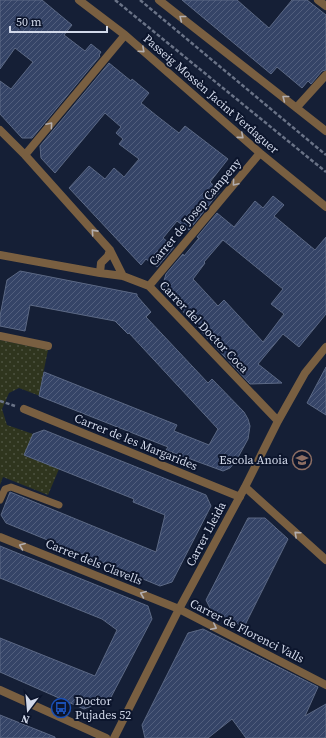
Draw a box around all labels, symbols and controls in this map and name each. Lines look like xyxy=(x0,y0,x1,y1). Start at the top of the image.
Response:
scale bar xyxy=(10,8,107,34)
text: 50 m xyxy=(16,14,42,30)
one-way arrow xyxy=(180,15,187,22)
street label: Passeig Mossèn Jacint Verdaguer xyxy=(140,31,282,157)
one-way arrow xyxy=(138,46,145,53)
one-way arrow xyxy=(282,95,289,102)
one-way arrow xyxy=(45,123,52,130)
one-way arrow xyxy=(236,131,243,138)
street label: Carrer de Josep Campeny xyxy=(145,154,245,269)
one-way arrow xyxy=(233,178,240,185)
one-way arrow xyxy=(91,229,98,237)
street label: Carrer del Doctor Coca xyxy=(156,277,253,377)
street label: Carrer de les Margarides xyxy=(72,410,200,474)
school or university icon: Escola Anoia xyxy=(291,449,313,471)
place label: Escola Anoia xyxy=(219,452,289,468)
street label: Carrer Lleida xyxy=(182,498,230,569)
one-way arrow xyxy=(294,531,302,539)
street label: Carrer dels Clavells xyxy=(43,535,145,589)
one-way arrow xyxy=(19,542,26,550)
one-way arrow xyxy=(140,591,147,599)
street label: Carrer de Florenci Valls xyxy=(187,595,307,667)
one-way arrow xyxy=(210,622,217,630)
north arrow xyxy=(8,690,48,730)
place label: Doctor Pujades 52 xyxy=(75,693,131,723)
bus stop icon: Doctor Pujades 52 xyxy=(50,697,72,719)
text: N xyxy=(19,711,31,727)

